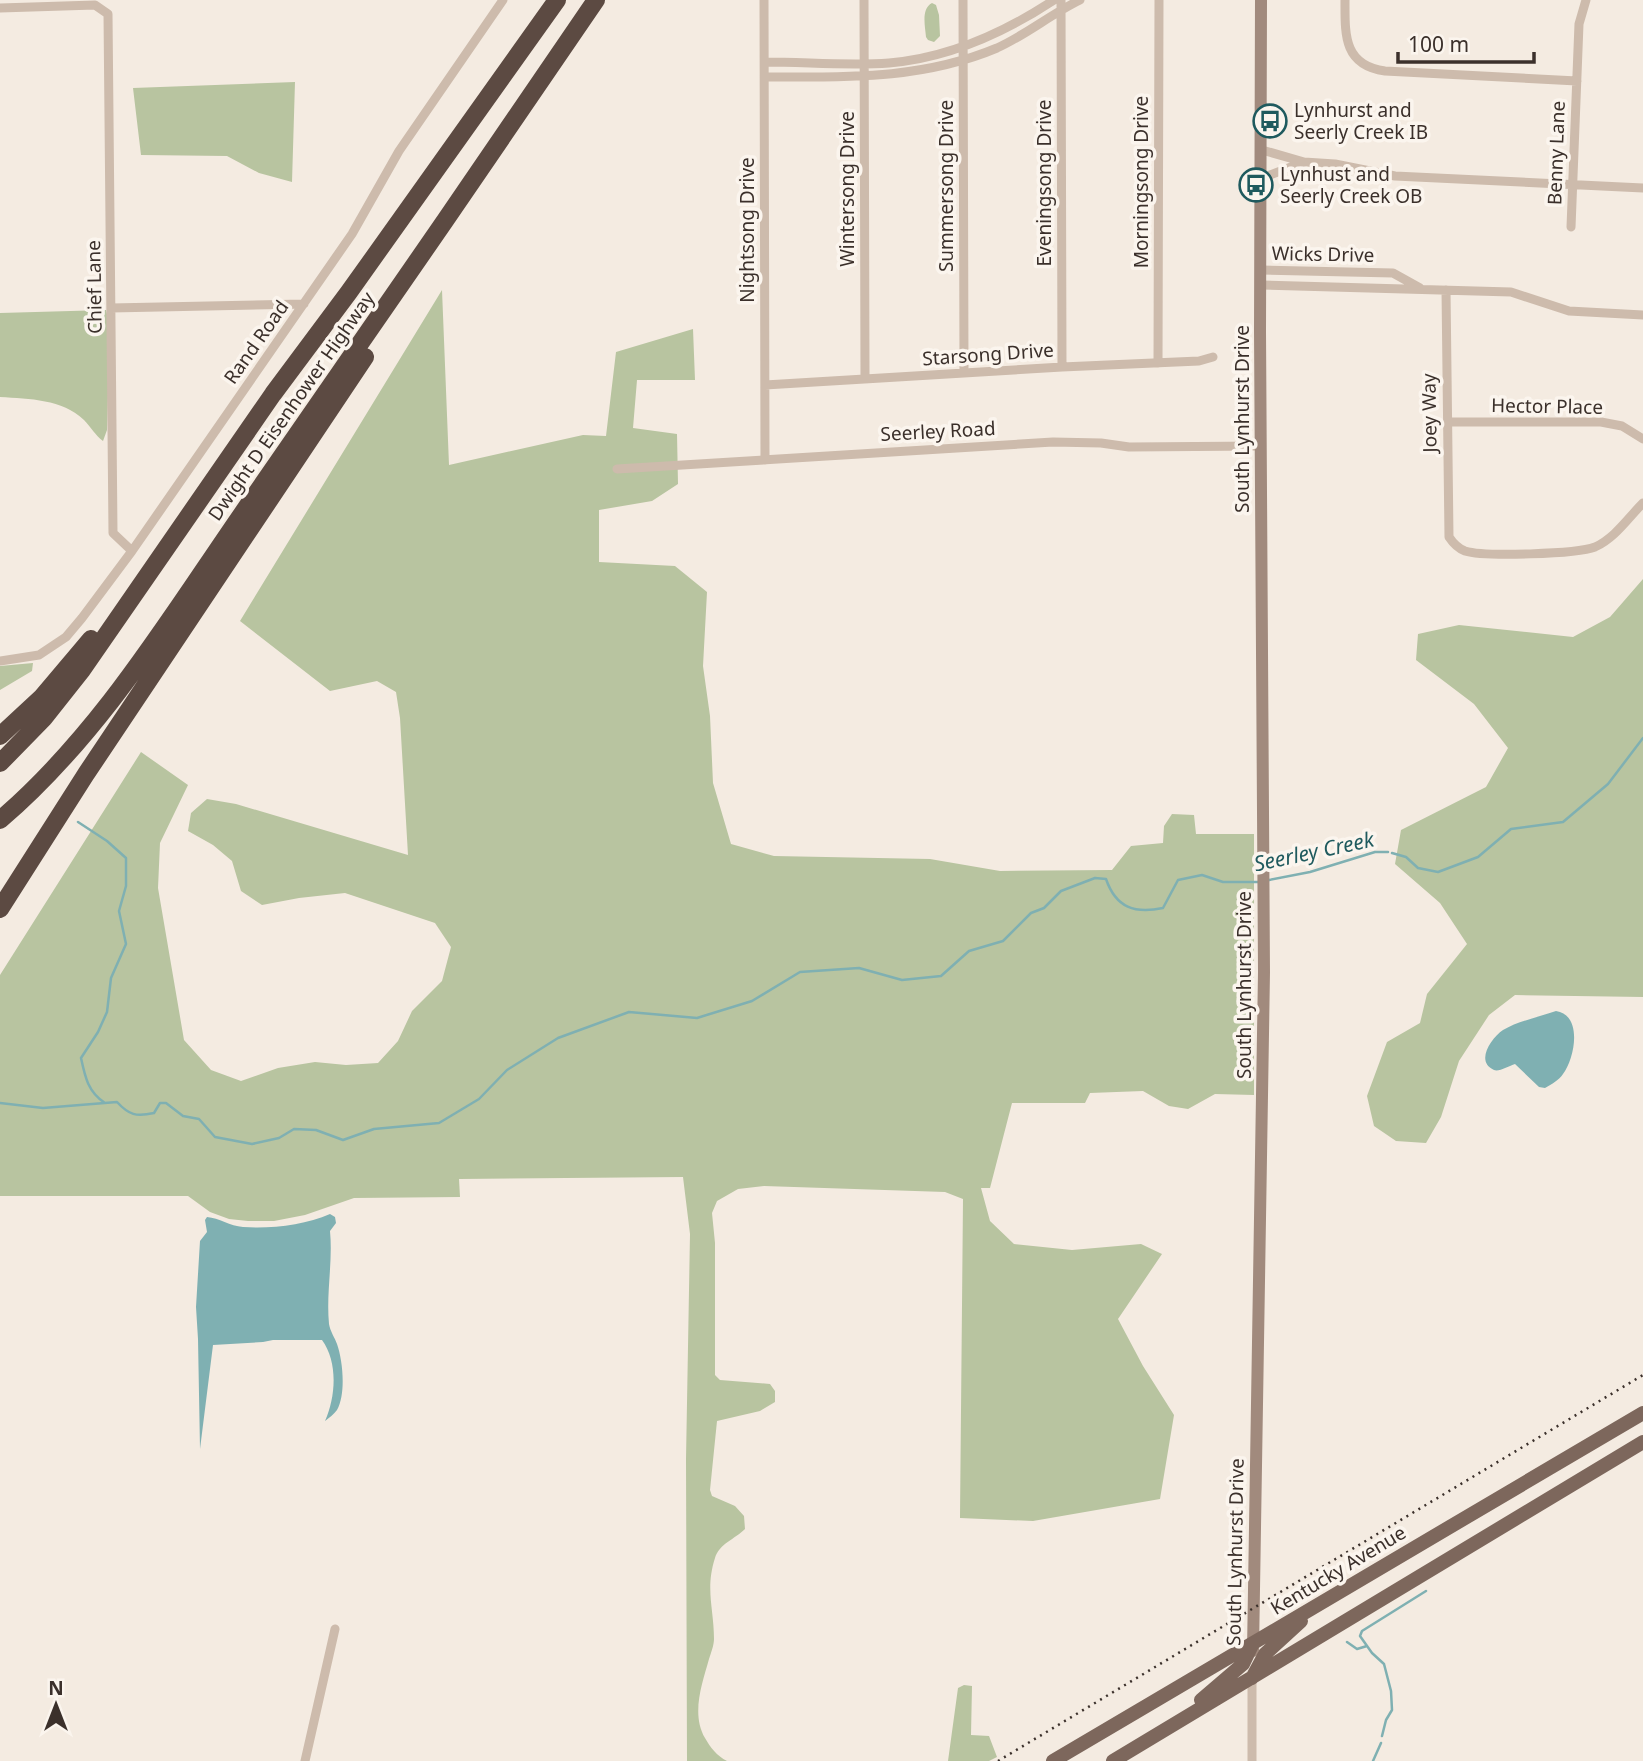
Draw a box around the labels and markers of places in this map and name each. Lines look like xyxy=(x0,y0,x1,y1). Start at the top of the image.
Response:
place label: Lynhurst and Seerly Creek IB xyxy=(1294,97,1428,145)
bus stop icon: Lynhurst and Seerly Creek IB xyxy=(1251,102,1289,140)
place label: Lynhust and Seerly Creek OB xyxy=(1280,161,1422,209)
bus stop icon: Lynhust and Seerly Creek OB xyxy=(1237,166,1275,204)

